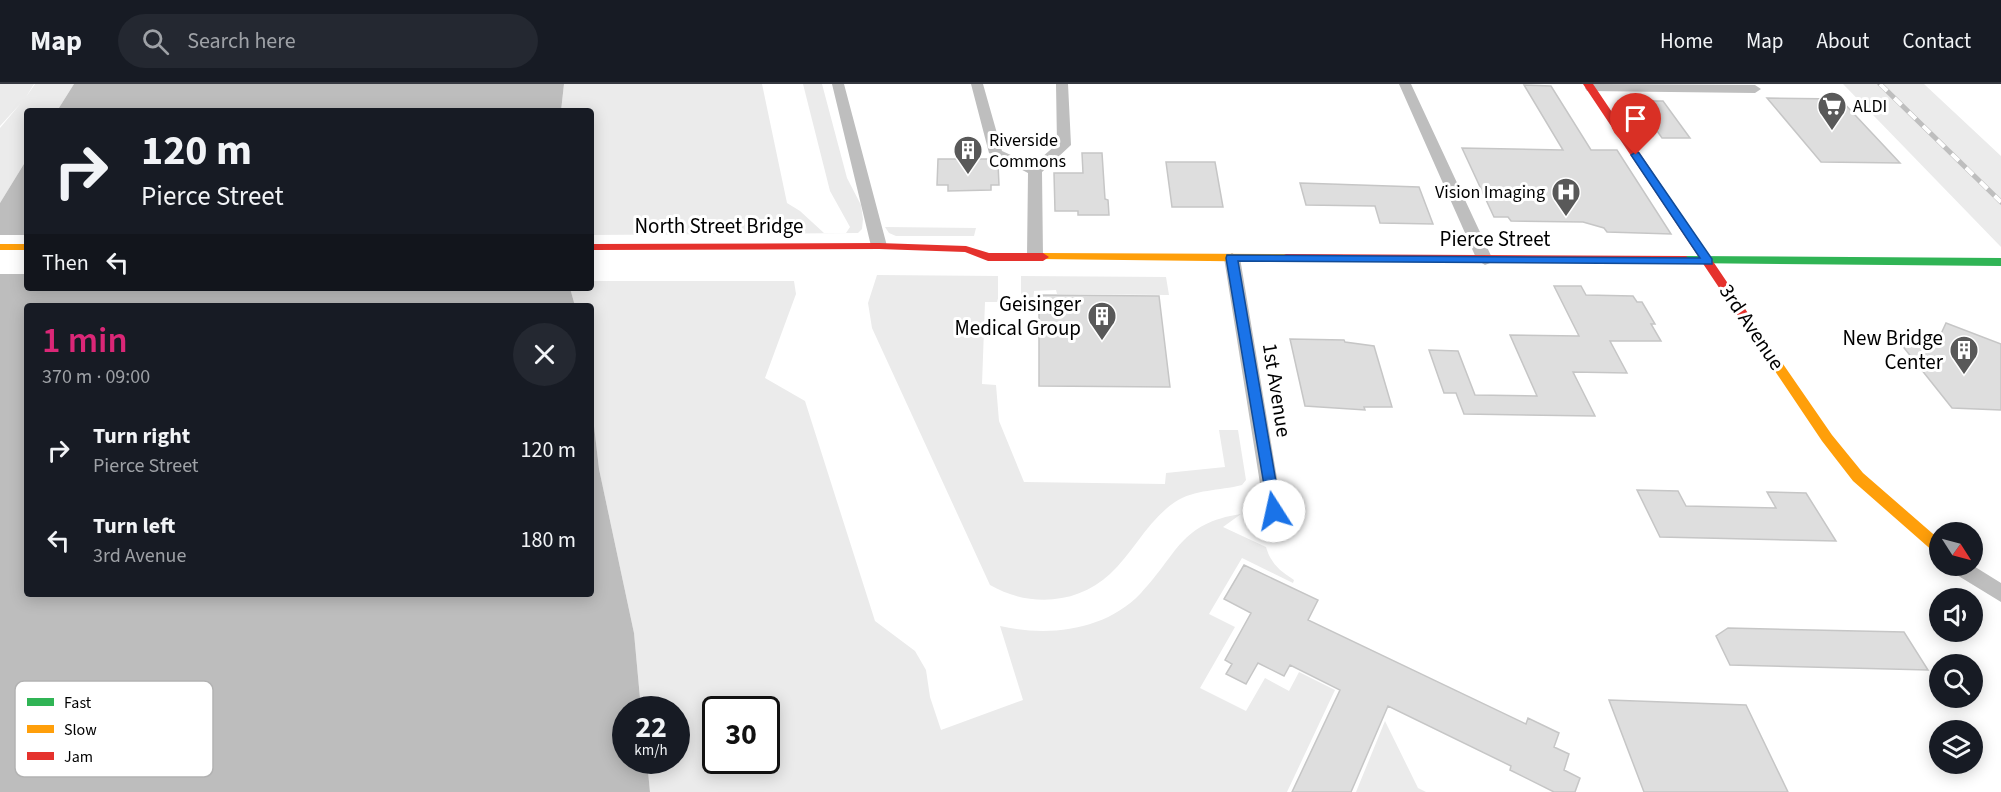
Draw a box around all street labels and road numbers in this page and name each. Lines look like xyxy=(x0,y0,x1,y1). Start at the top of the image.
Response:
street label: North Street Bridge xyxy=(635,211,803,241)
street label: Pierce Street xyxy=(1440,224,1550,254)
street label: 3rd Avenue xyxy=(1712,278,1792,376)
street label: 1st Avenue xyxy=(1255,341,1299,439)

